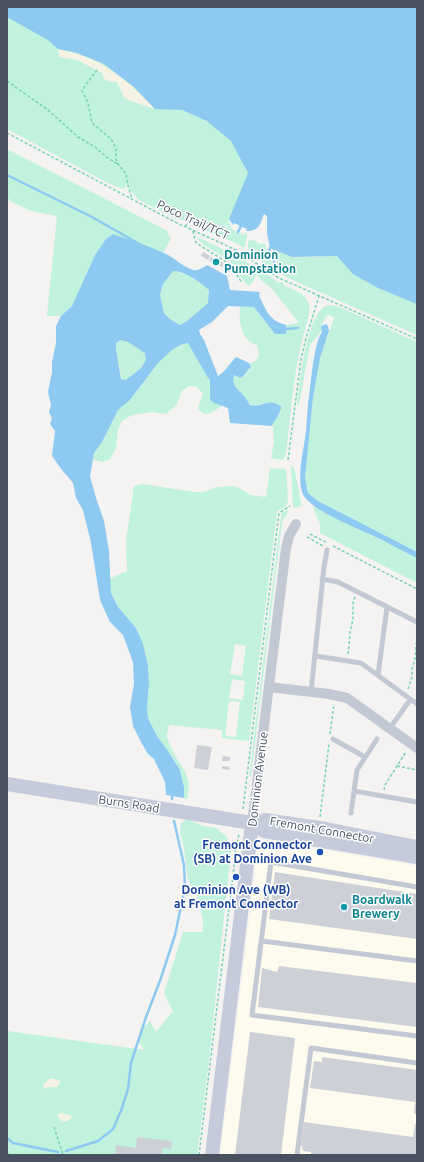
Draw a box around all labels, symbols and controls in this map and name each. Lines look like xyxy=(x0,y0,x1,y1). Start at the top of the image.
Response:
street label: Poco Trail/TCT xyxy=(155,197,231,243)
place label: Dominion Pumpstation xyxy=(224,248,296,276)
marker: Dominion Pumpstation xyxy=(211,257,221,267)
street label: Dominion Avenue xyxy=(245,731,271,827)
street label: Burns Road xyxy=(98,792,160,816)
street label: Fremont Connector xyxy=(269,814,375,846)
place label: Fremont Connector (SB) at Dominion Ave xyxy=(193,838,312,866)
marker: Fremont Connector (SB) at Dominion Ave xyxy=(315,847,325,857)
marker: Dominion Ave (WB) at Fremont Connector xyxy=(231,872,241,882)
place label: Dominion Ave (WB) at Fremont Connector xyxy=(174,883,298,911)
place label: Boardwalk Brewery xyxy=(352,893,412,921)
marker: Boardwalk Brewery xyxy=(339,902,349,912)

